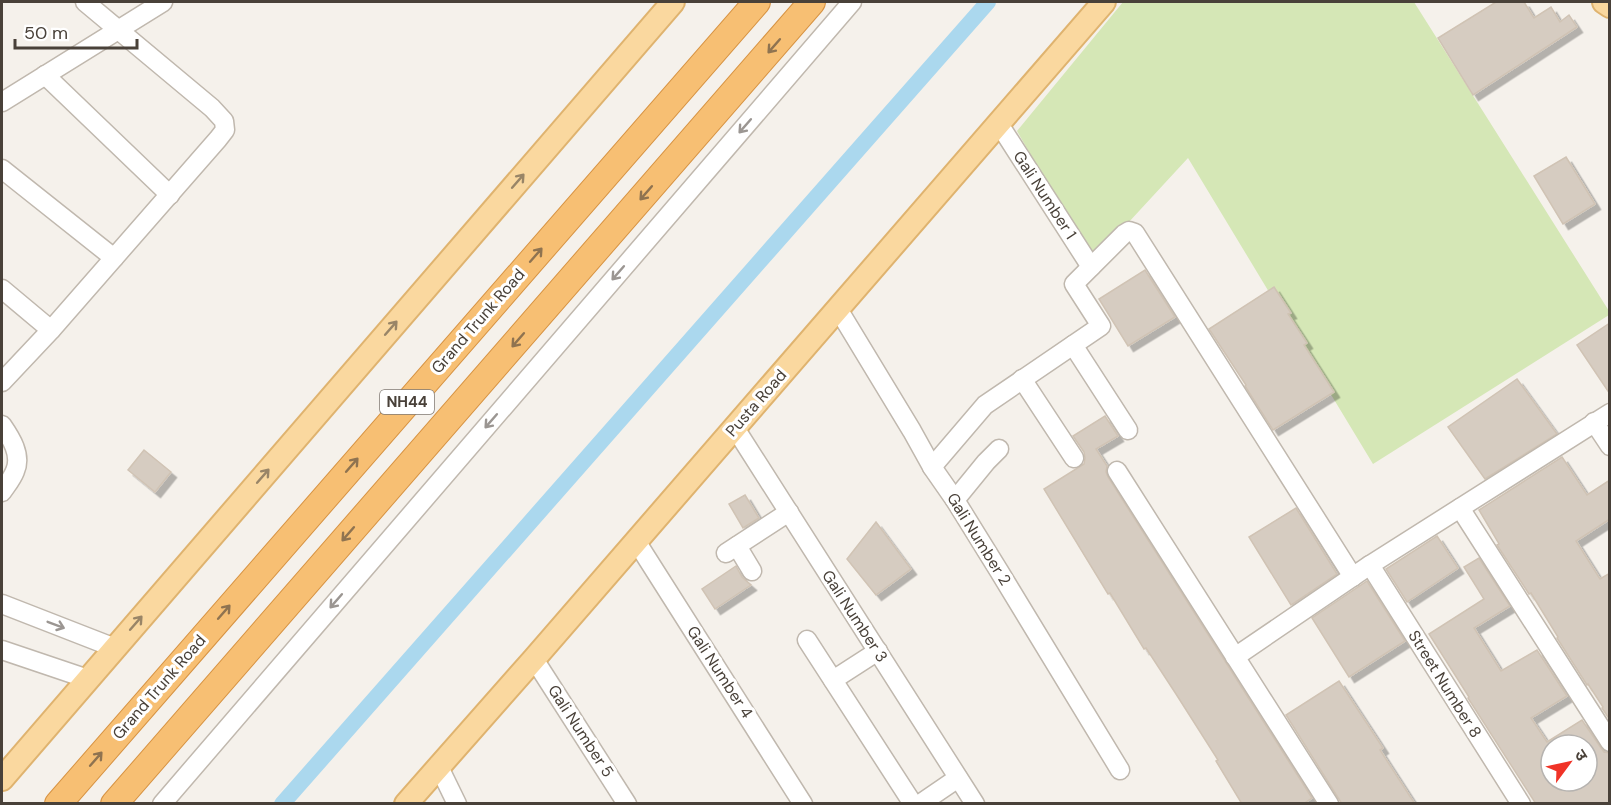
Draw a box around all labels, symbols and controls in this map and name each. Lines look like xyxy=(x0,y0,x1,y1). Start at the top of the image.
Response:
scale bar xyxy=(15,12,136,50)
text: 50 m xyxy=(24,21,68,45)
one-way arrow xyxy=(767,38,781,53)
one-way arrow xyxy=(738,118,752,133)
street label: Gali Number 1 xyxy=(1009,147,1081,243)
one-way arrow xyxy=(511,174,525,189)
one-way arrow xyxy=(639,185,653,200)
one-way arrow xyxy=(529,248,543,263)
street label: Grand Trunk Road xyxy=(427,264,529,378)
one-way arrow xyxy=(611,265,625,280)
one-way arrow xyxy=(384,321,398,336)
one-way arrow xyxy=(511,332,525,347)
street label: Pusta Road xyxy=(721,365,791,441)
road number: NH44 xyxy=(380,390,434,414)
one-way arrow xyxy=(484,413,498,428)
one-way arrow xyxy=(346,457,359,473)
one-way arrow xyxy=(256,469,270,484)
street label: Gali Number 2 xyxy=(942,489,1016,589)
one-way arrow xyxy=(341,526,355,541)
street label: Gali Number 3 xyxy=(817,566,893,666)
one-way arrow xyxy=(330,593,343,609)
one-way arrow xyxy=(217,605,231,620)
one-way arrow xyxy=(129,616,143,631)
one-way arrow xyxy=(46,621,65,632)
street label: Gali Number 4 xyxy=(682,622,758,722)
street label: Street Number 8 xyxy=(1403,626,1487,742)
street label: Grand Trunk Road xyxy=(108,630,210,744)
street label: Gali Number 5 xyxy=(543,681,619,781)
north arrow xyxy=(1539,733,1599,793)
text: उ xyxy=(1570,745,1593,765)
one-way arrow xyxy=(89,752,103,767)

